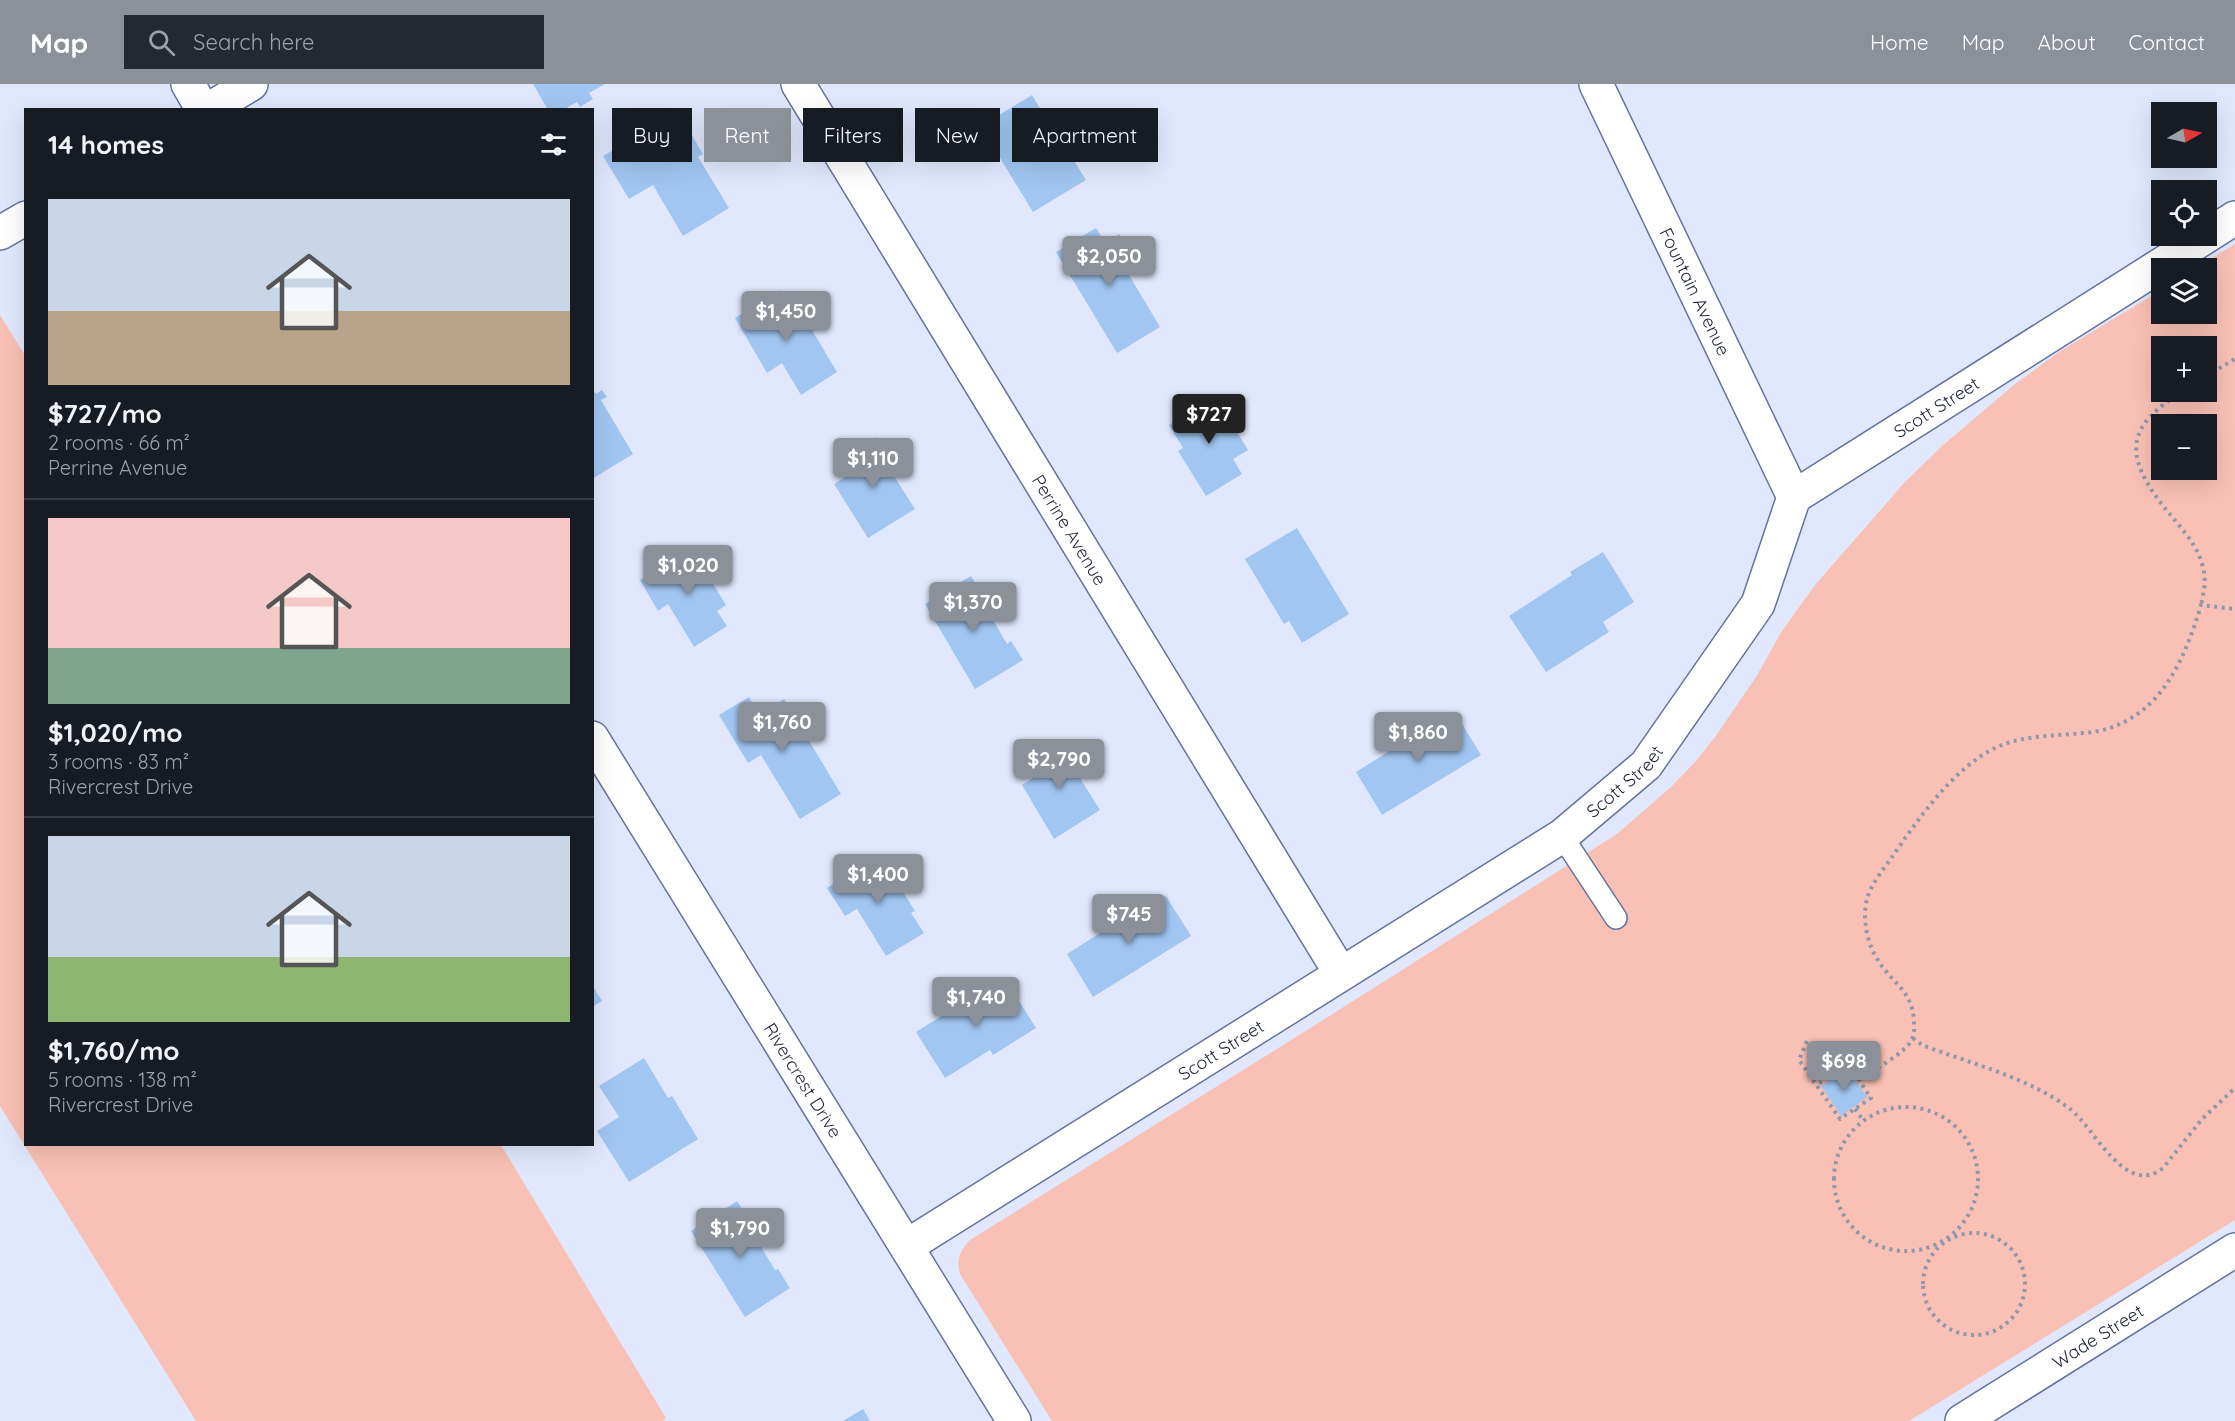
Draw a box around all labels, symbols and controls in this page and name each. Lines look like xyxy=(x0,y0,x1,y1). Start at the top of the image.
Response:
search box xyxy=(124,15,544,69)
text: Map xyxy=(30,25,88,60)
icon: search xyxy=(145,26,178,59)
text: Search here xyxy=(193,28,315,56)
text: Home xyxy=(1870,29,1929,55)
text: Map xyxy=(1962,29,2005,55)
text: About xyxy=(2038,29,2096,55)
text: Contact xyxy=(2129,29,2205,55)
north arrow xyxy=(2151,102,2217,168)
map controls xyxy=(2151,102,2217,480)
chip: Buy xyxy=(612,108,692,162)
chip: Rent xyxy=(704,108,791,162)
chip: Filters xyxy=(803,108,903,162)
chip: New xyxy=(915,108,1000,162)
chip: Apartment xyxy=(1012,108,1158,162)
text: 14 homes xyxy=(48,128,164,161)
icon: filters xyxy=(537,128,570,161)
button: locate xyxy=(2151,180,2217,246)
street label: Fountain Avenue xyxy=(1655,224,1736,359)
pin: $2,050 xyxy=(1060,236,1158,287)
icon: home xyxy=(255,238,363,346)
text: $2,050 xyxy=(1077,243,1141,268)
button: layers xyxy=(2151,258,2217,324)
pin: $1,450 xyxy=(737,291,835,342)
text: $1,450 xyxy=(756,298,816,323)
button: + xyxy=(2151,336,2217,402)
street label: Scott Street xyxy=(1889,371,1983,443)
pin: $727 xyxy=(1173,394,1245,445)
text: $727/mo xyxy=(48,397,162,430)
text: $727 xyxy=(1186,401,1232,426)
button: − xyxy=(2151,414,2217,480)
text: 2 rooms · 66 m² xyxy=(48,430,190,455)
pin: $1,110 xyxy=(824,438,922,489)
text: $1,110 xyxy=(847,445,899,470)
text: Perrine Avenue xyxy=(48,455,187,480)
street label: Perrine Avenue xyxy=(1027,470,1112,589)
pin: $1,020 xyxy=(639,545,737,596)
text: $1,020 xyxy=(657,552,719,577)
icon: home xyxy=(255,557,363,665)
pin: $1,370 xyxy=(924,582,1022,633)
text: $1,370 xyxy=(943,589,1003,614)
pin: $1,760 xyxy=(733,702,831,753)
text: $1,760 xyxy=(753,709,811,734)
pin: $1,860 xyxy=(1369,712,1467,763)
text: $1,020/mo xyxy=(48,716,182,749)
text: $1,860 xyxy=(1388,719,1448,744)
pin: $2,790 xyxy=(1010,739,1108,790)
street label: Scott Street xyxy=(1581,741,1668,822)
text: $2,790 xyxy=(1027,746,1091,771)
text: 3 rooms · 83 m² xyxy=(48,749,189,774)
text: Rivercrest Drive xyxy=(48,774,193,799)
pin: $1,400 xyxy=(829,854,927,905)
text: $1,400 xyxy=(847,861,909,886)
icon: home xyxy=(255,875,363,983)
pin: $745 xyxy=(1093,894,1165,945)
text: $745 xyxy=(1106,901,1152,926)
pin: $1,740 xyxy=(927,977,1025,1028)
text: $1,740 xyxy=(946,984,1006,1009)
street label: Scott Street xyxy=(1174,1014,1268,1085)
street label: Rivercrest Drive xyxy=(759,1018,848,1142)
text: $1,760/mo xyxy=(48,1034,180,1067)
pin: $698 xyxy=(1808,1041,1880,1092)
text: $698 xyxy=(1821,1048,1867,1073)
text: 5 rooms · 138 m² xyxy=(48,1067,197,1092)
text: Rivercrest Drive xyxy=(48,1092,193,1117)
pin: $1,790 xyxy=(691,1208,789,1259)
text: $1,790 xyxy=(710,1215,770,1240)
street label: Wade Street xyxy=(2048,1299,2148,1373)

